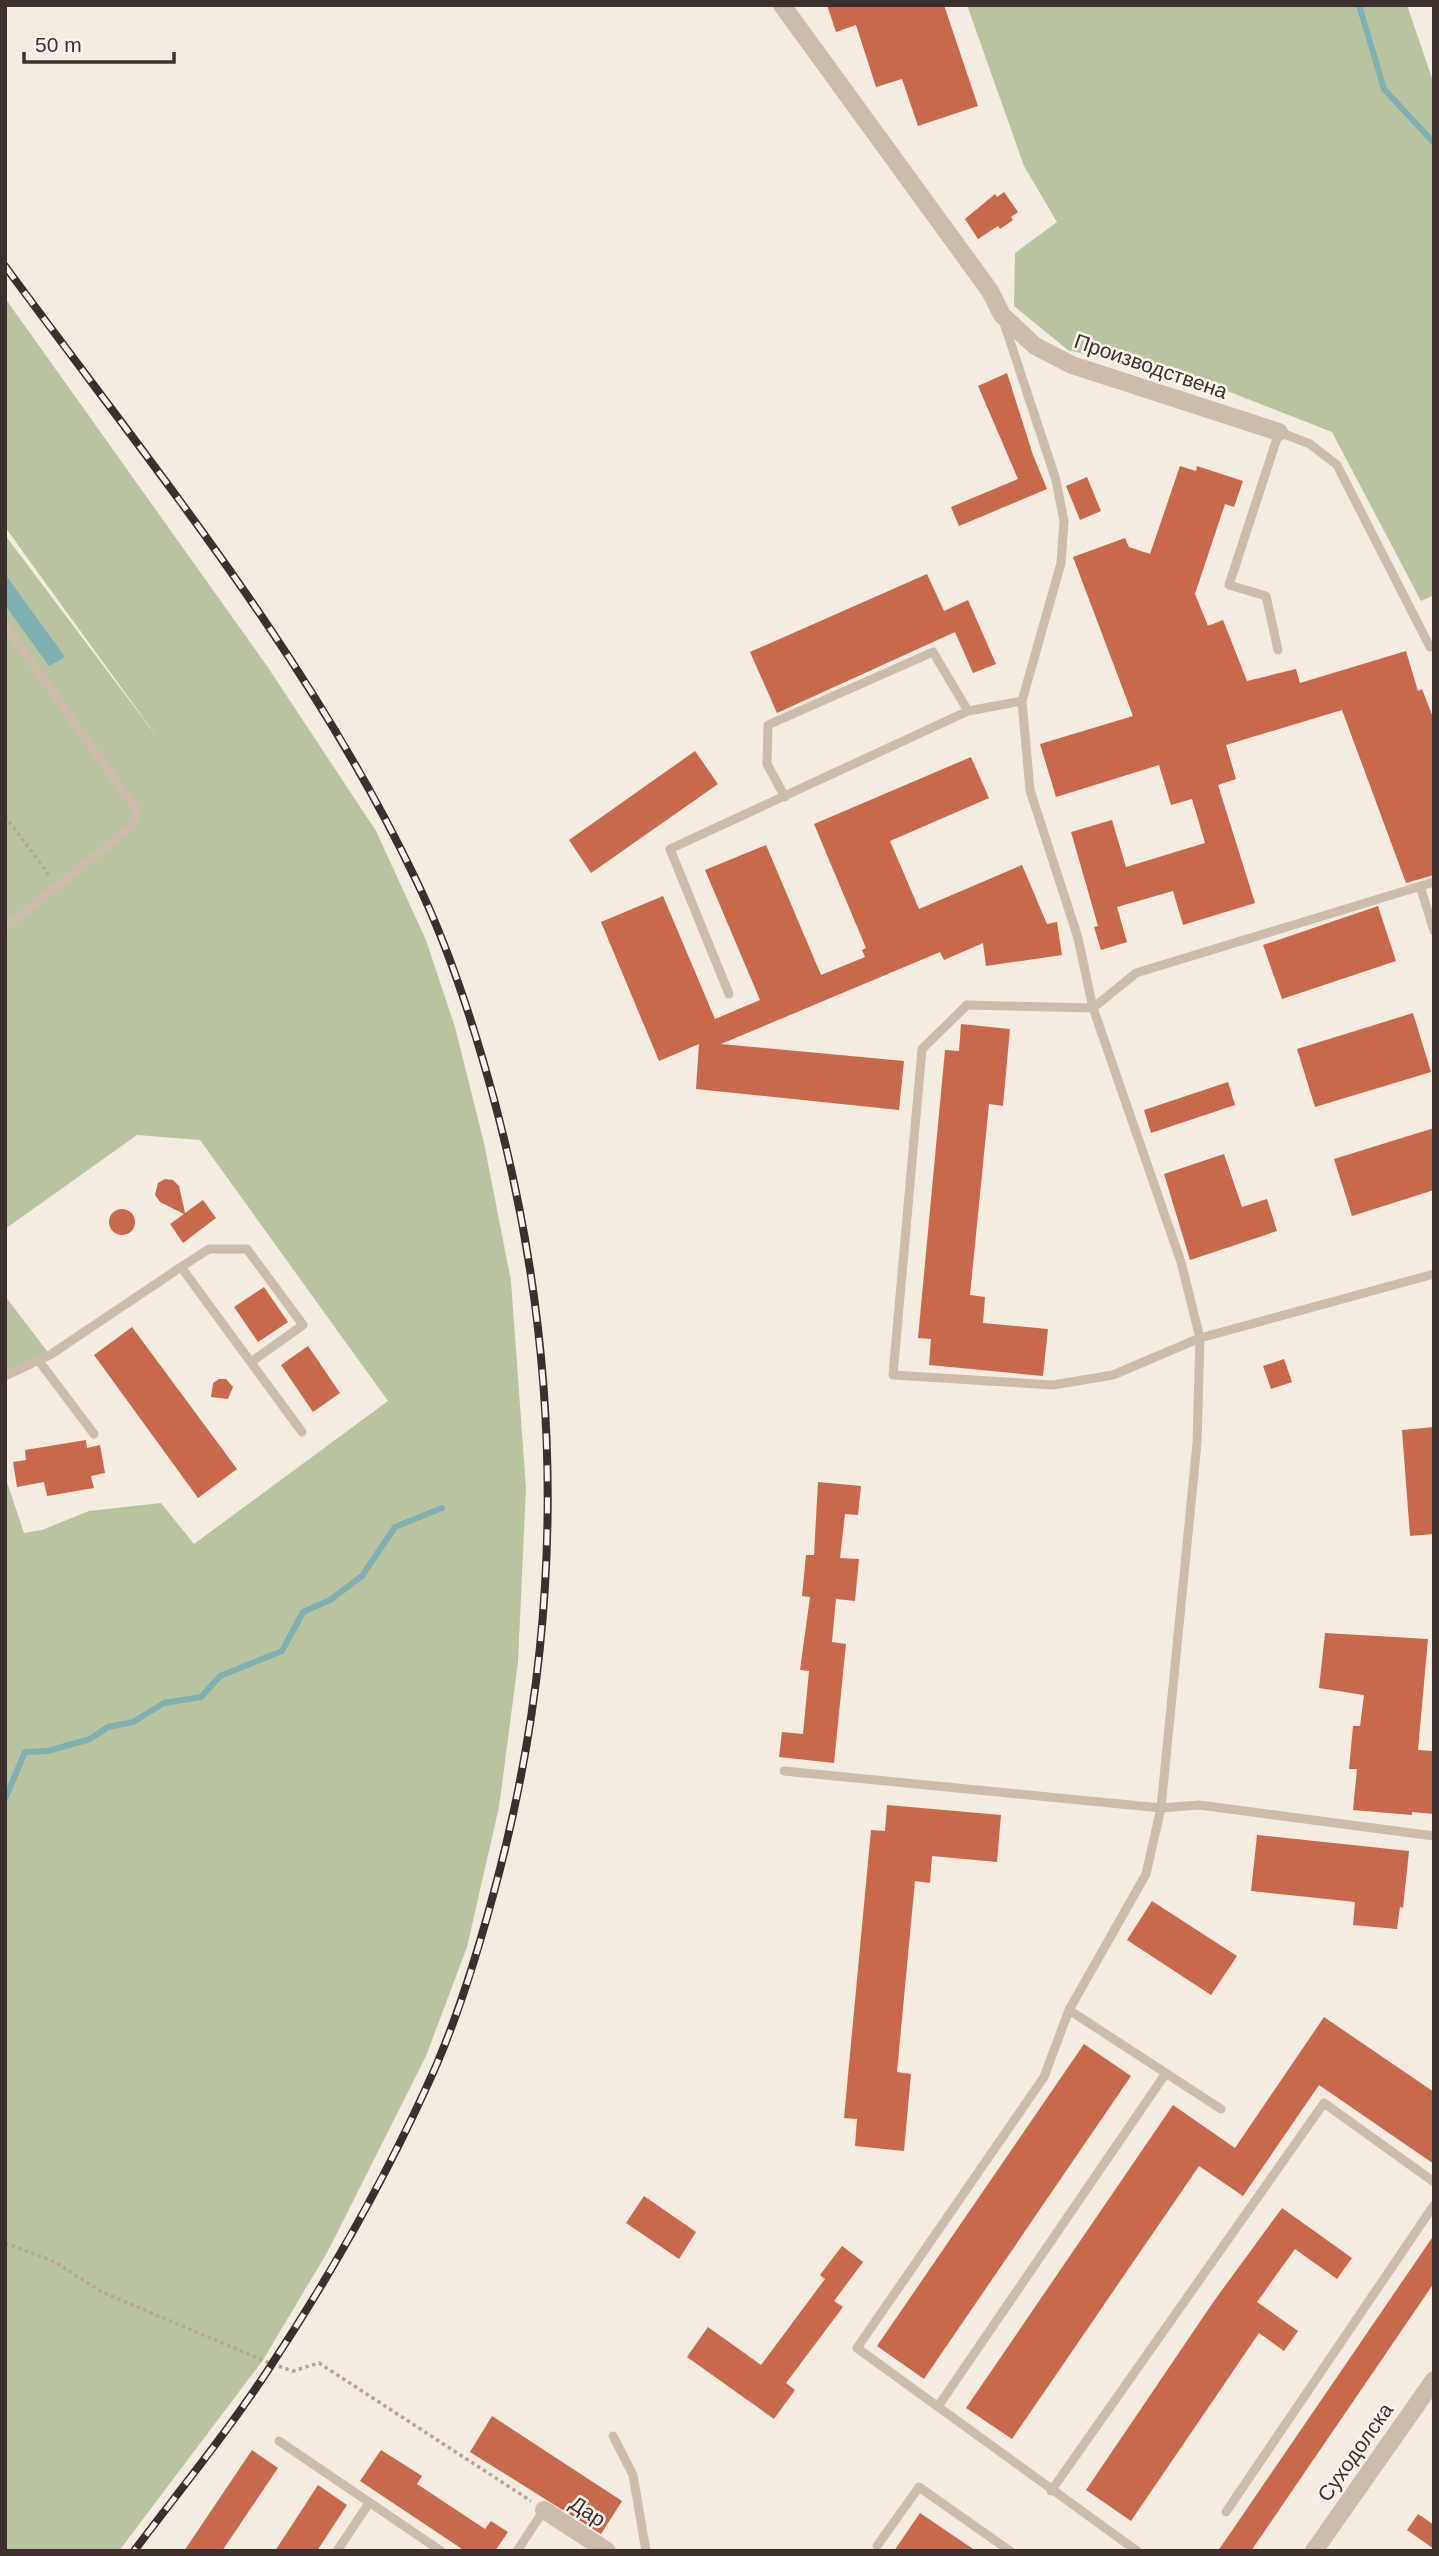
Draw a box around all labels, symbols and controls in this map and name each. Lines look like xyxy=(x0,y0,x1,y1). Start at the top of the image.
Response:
scale bar xyxy=(24,21,175,65)
text: 50 m xyxy=(35,33,82,56)
street label: Производствена xyxy=(1072,329,1231,403)
street label: Суходолска xyxy=(1313,2398,1397,2506)
street label: Дар xyxy=(566,2491,610,2531)

